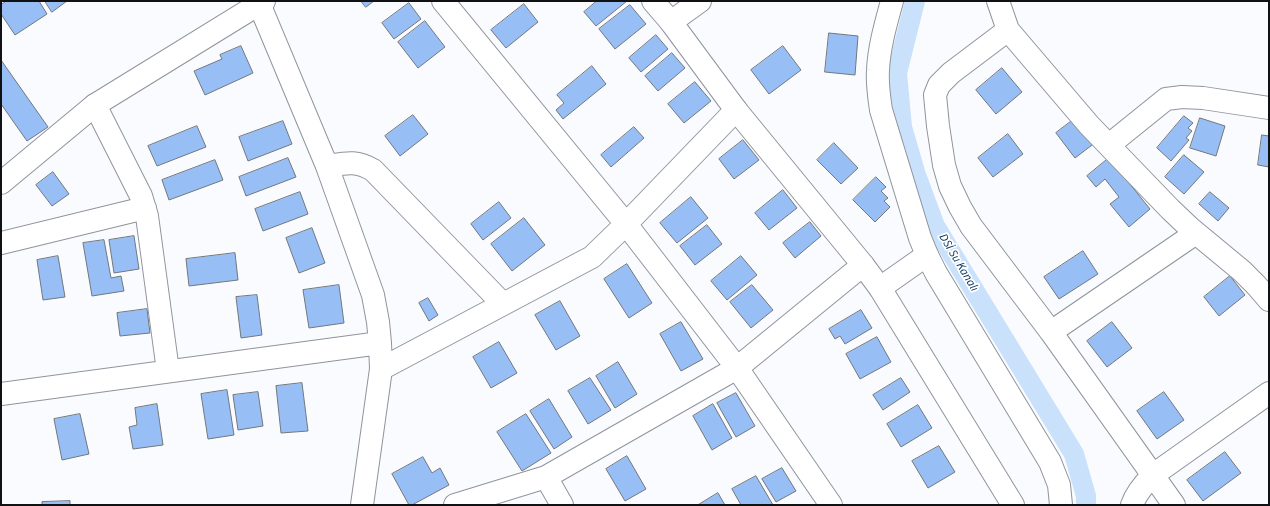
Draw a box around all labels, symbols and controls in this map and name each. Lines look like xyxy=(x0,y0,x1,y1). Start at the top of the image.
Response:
water label: DSİ Su Kanalı xyxy=(935,231,981,295)

